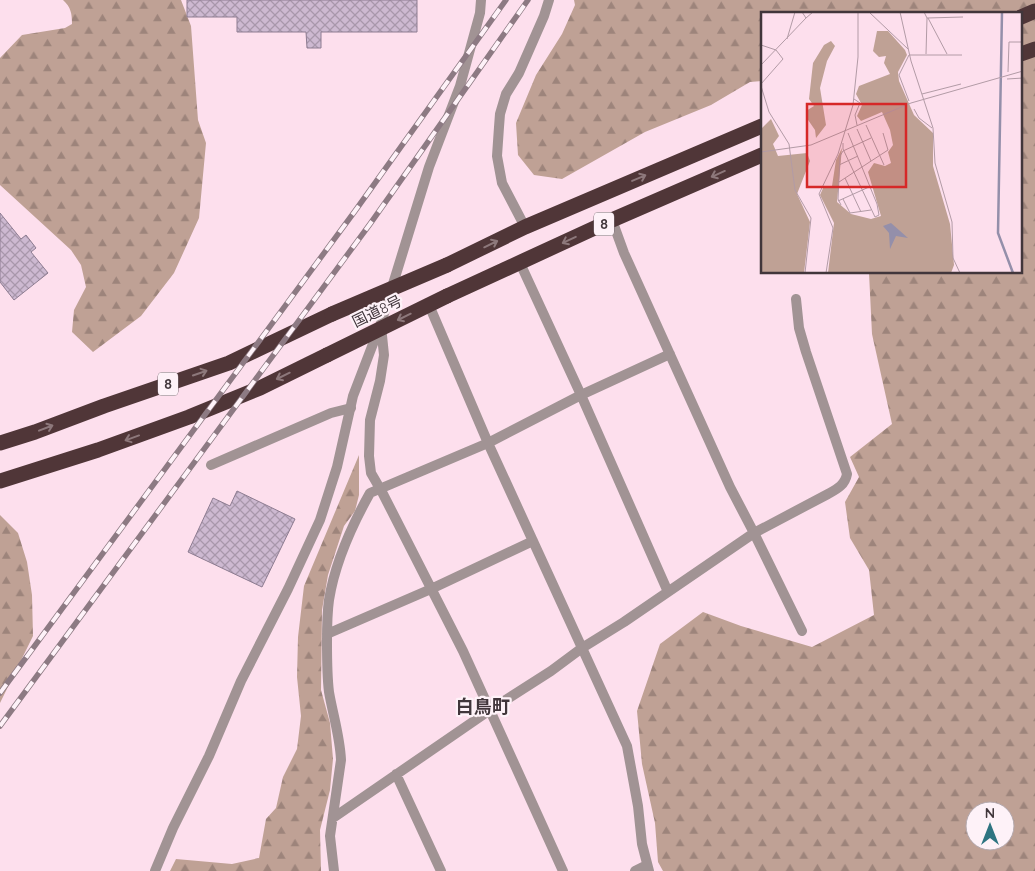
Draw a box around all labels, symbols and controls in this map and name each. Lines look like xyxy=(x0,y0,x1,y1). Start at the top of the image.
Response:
inset map xyxy=(761,12,1022,274)
one-way arrow xyxy=(711,170,726,180)
one-way arrow xyxy=(631,173,646,183)
road number: 8 xyxy=(594,212,614,235)
one-way arrow xyxy=(562,236,577,245)
one-way arrow xyxy=(483,239,498,248)
street label: 国道8号 xyxy=(349,291,405,331)
one-way arrow xyxy=(397,313,412,322)
one-way arrow xyxy=(191,368,207,378)
road number: 8 xyxy=(158,372,178,396)
one-way arrow xyxy=(276,372,291,381)
one-way arrow xyxy=(38,423,54,432)
one-way arrow xyxy=(125,434,141,443)
district label: 白鳥町 xyxy=(456,695,510,718)
north arrow xyxy=(965,801,1015,851)
text: N xyxy=(985,804,995,822)

